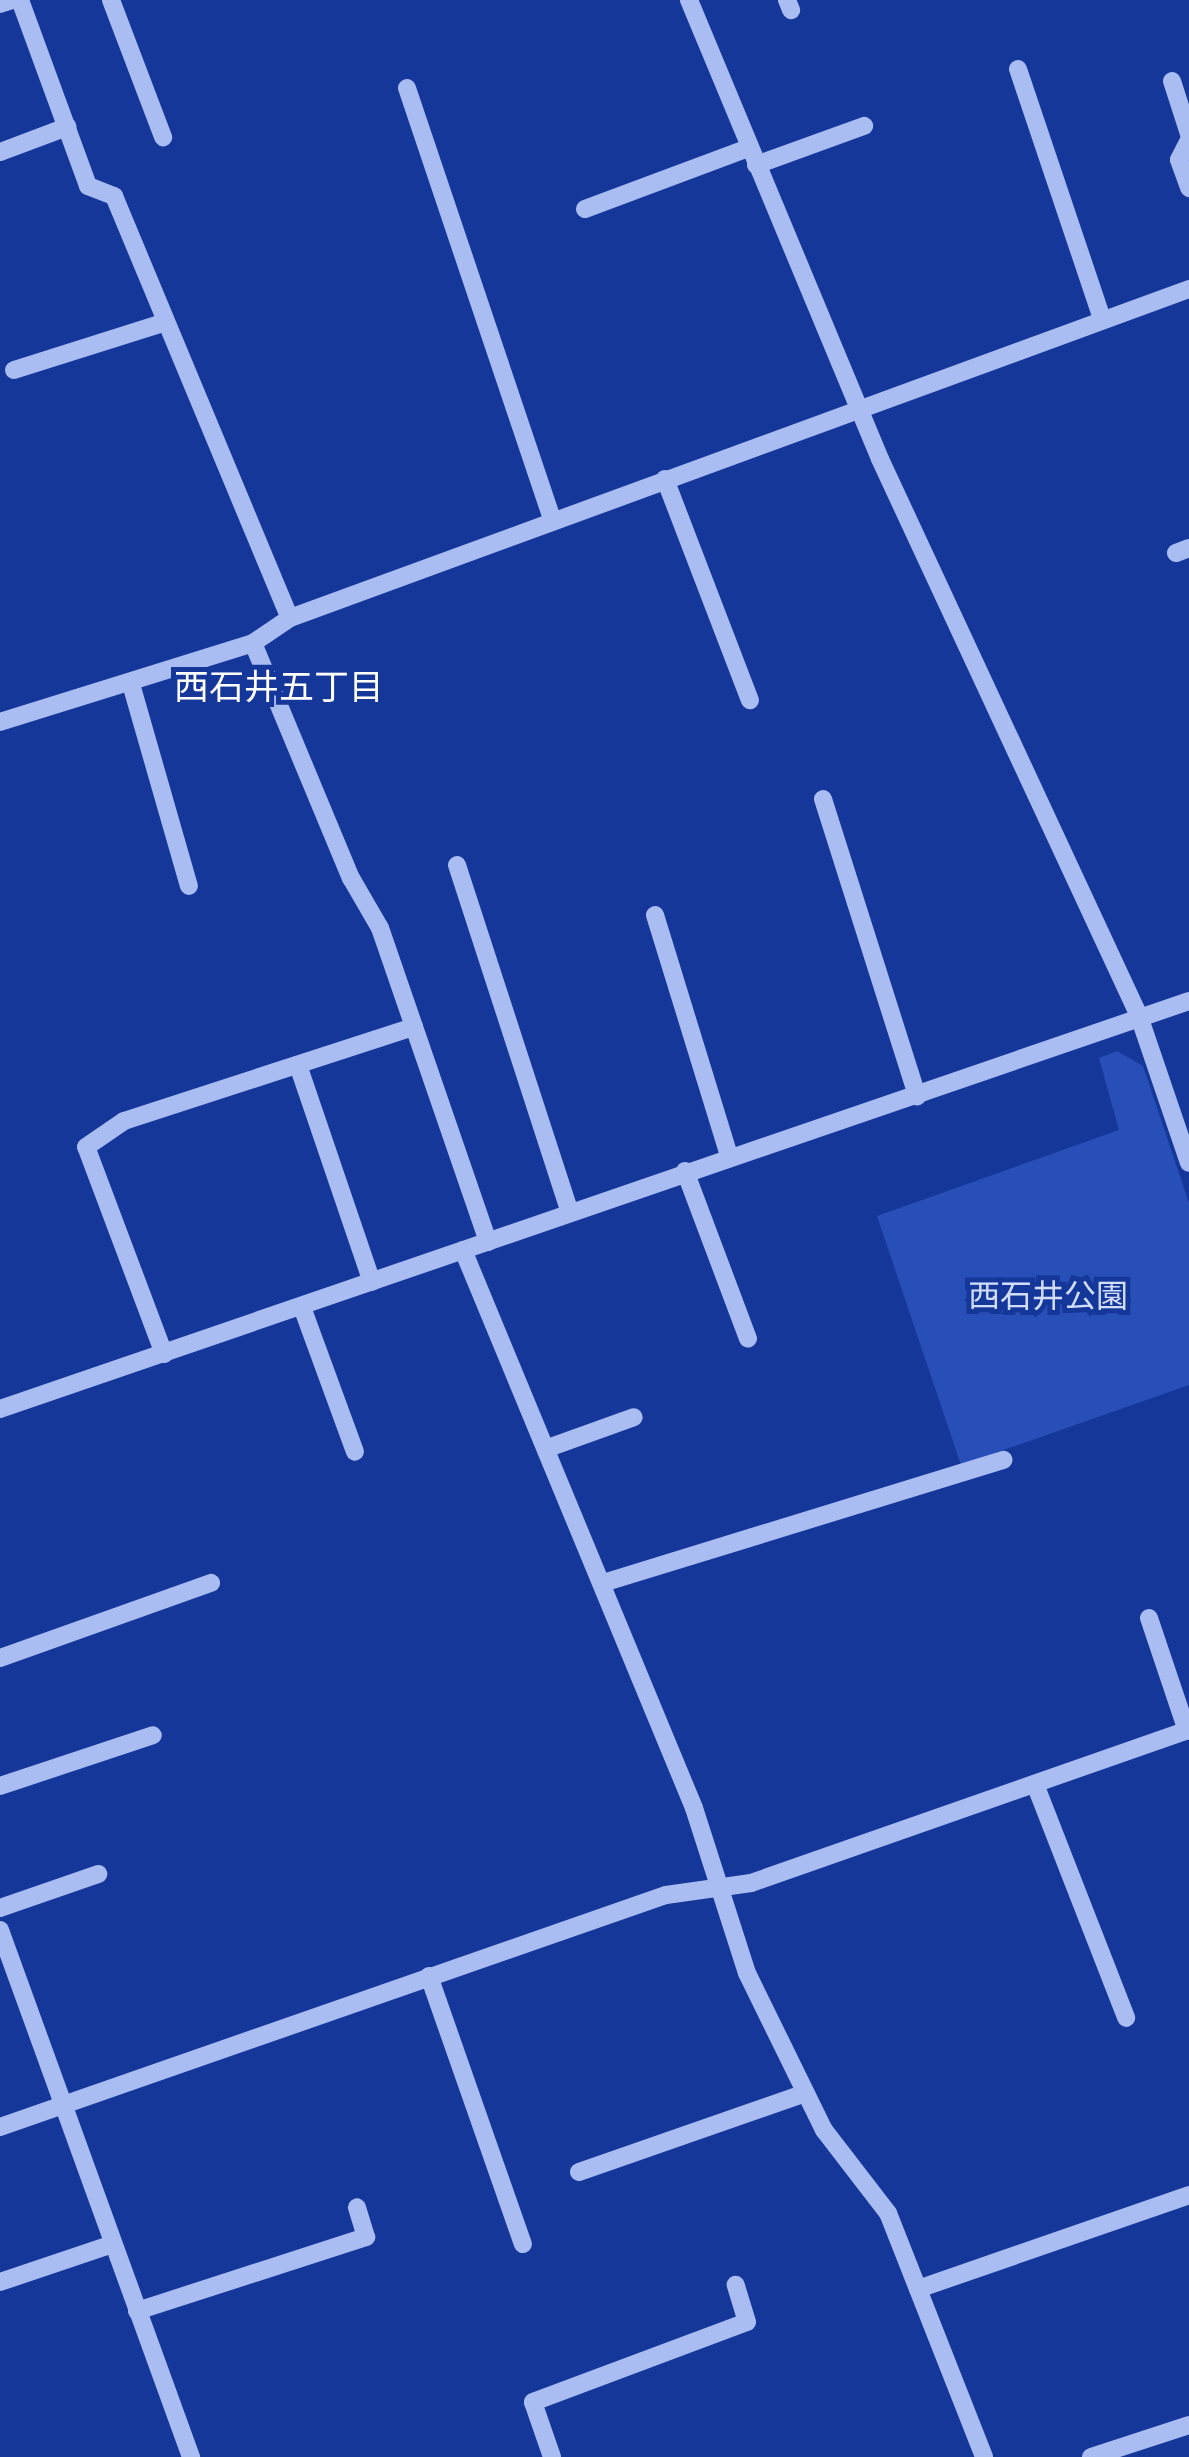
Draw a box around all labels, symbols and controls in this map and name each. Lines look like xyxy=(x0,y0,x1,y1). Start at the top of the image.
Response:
district label: 西石井五丁目 xyxy=(174,665,384,707)
park label: 西石井公園 xyxy=(968,1277,1128,1315)

